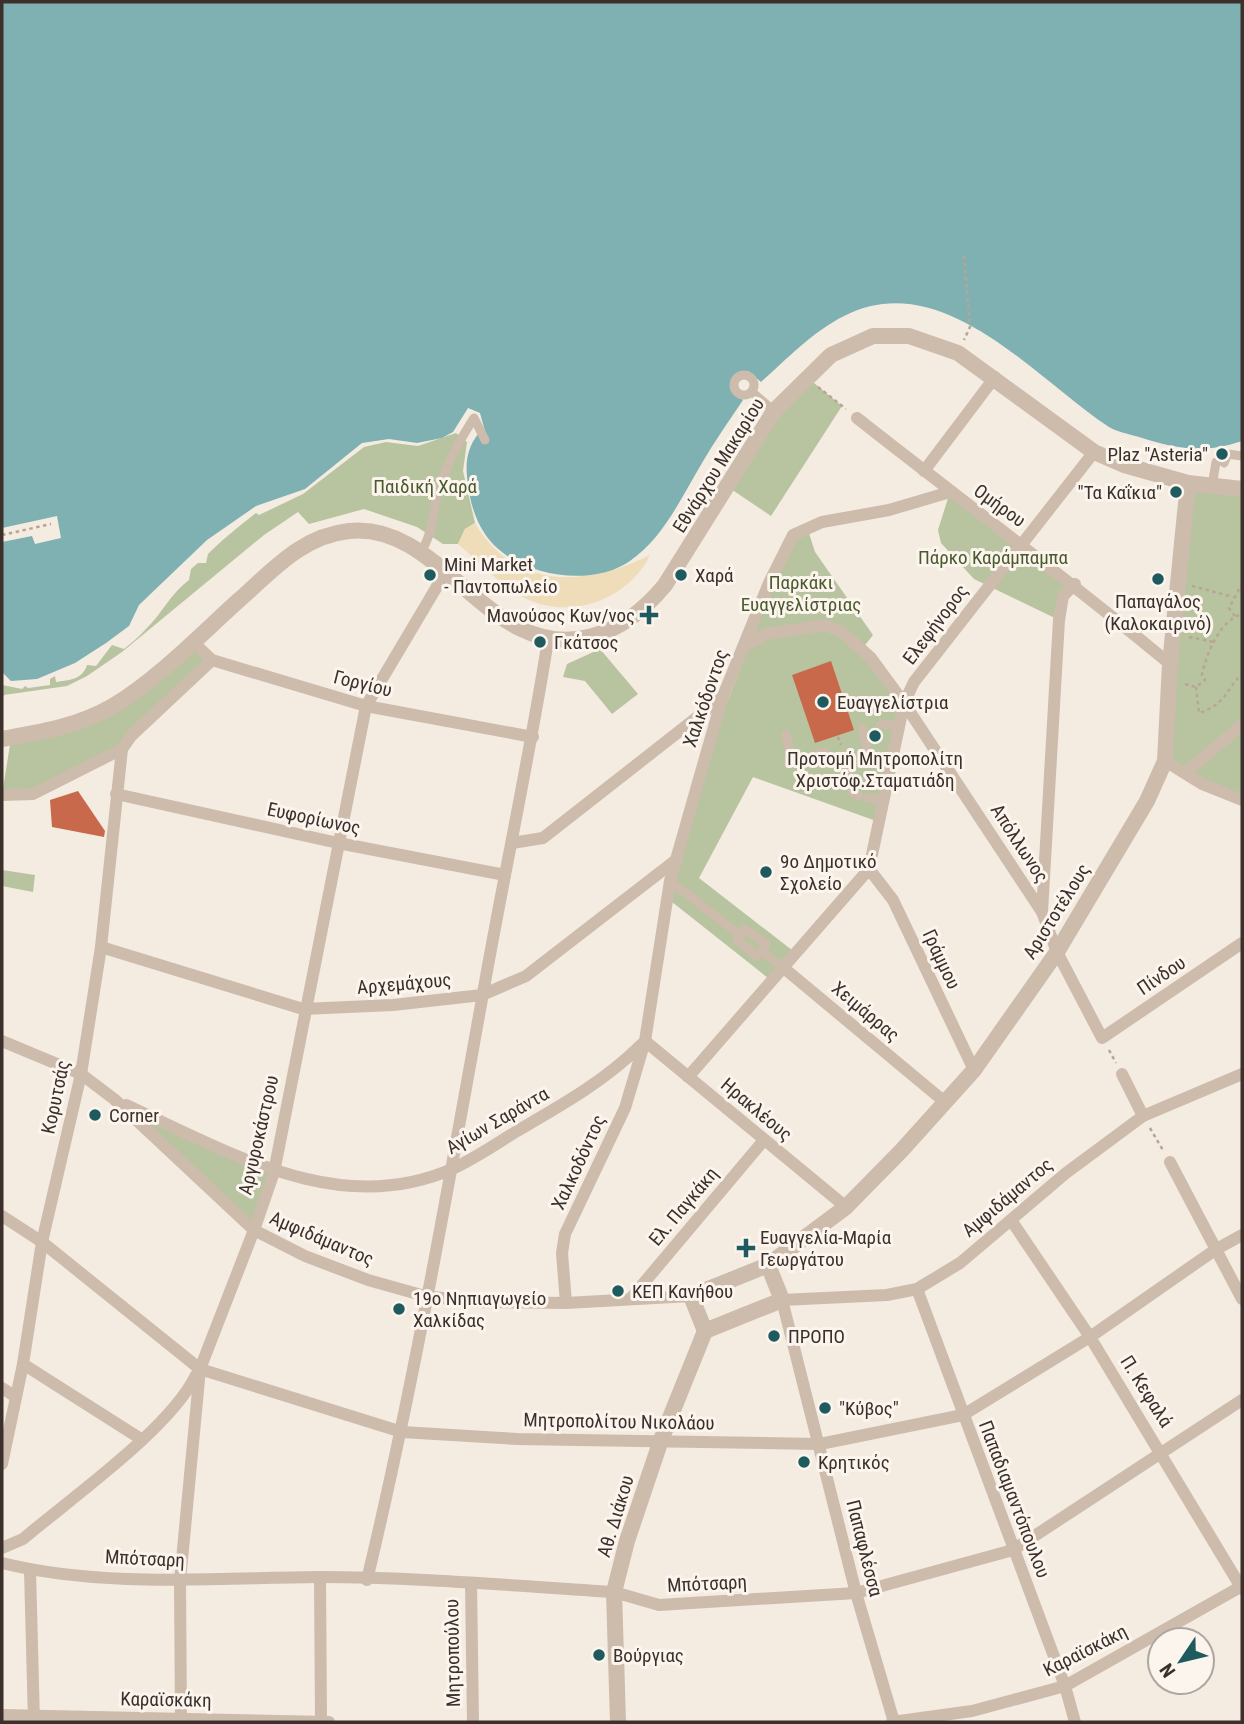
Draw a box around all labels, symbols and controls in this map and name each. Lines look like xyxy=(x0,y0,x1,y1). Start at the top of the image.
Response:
street label: Εθνάρχου Μακαρίου xyxy=(668,394,769,537)
place label: Plaz "Asteria" xyxy=(1107,443,1208,466)
marker: Plaz "Asteria" xyxy=(1214,446,1230,462)
park label: Παιδική Χαρά xyxy=(373,475,477,498)
street label: Ομήρου xyxy=(969,479,1030,532)
place label: "Τα Καΐκια" xyxy=(1078,481,1162,504)
marker: "Τα Καΐκια" xyxy=(1168,484,1184,500)
park label: Πάρκο Καράμπαμπα xyxy=(918,546,1069,569)
place label: Mini Market - Παντοπωλείο xyxy=(444,553,557,598)
place label: Χαρά xyxy=(695,564,734,587)
marker: Mini Market - Παντοπωλείο xyxy=(422,567,438,583)
marker: Χαρά xyxy=(673,567,689,583)
park label: Παρκάκι Ευαγγελίστριας xyxy=(741,571,861,616)
marker: Παπαγάλος (Καλοκαιρινό) xyxy=(1150,571,1166,587)
street label: Ελεφήνορος xyxy=(898,580,973,669)
place label: Παπαγάλος (Καλοκαιρινό) xyxy=(1104,590,1212,635)
place label: Μανούσος Κων/νος xyxy=(487,604,635,627)
marker: Μανούσος Κων/νος xyxy=(641,607,657,623)
place label: Γκάτσος xyxy=(554,631,619,654)
marker: Γκάτσος xyxy=(532,634,548,650)
street label: Χαλκόδοντος xyxy=(678,646,733,750)
street label: Γοργίου xyxy=(331,665,394,702)
place label: Ευαγγελίστρια xyxy=(837,691,949,714)
marker: Ευαγγελίστρια xyxy=(815,694,831,710)
marker: Προτομή Μητροπολίτη Χριστόφ.Σταματιάδη xyxy=(867,728,883,744)
place label: Προτομή Μητροπολίτη Χριστόφ.Σταματιάδη xyxy=(787,747,963,792)
street label: Ευφορίωνος xyxy=(265,797,363,840)
street label: Απόλλωνος xyxy=(986,800,1053,887)
place label: 9ο Δημοτικό Σχολείο xyxy=(780,850,877,895)
street label: Αριστοτέλους xyxy=(1018,859,1095,963)
marker: 9ο Δημοτικό Σχολείο xyxy=(758,864,774,880)
street label: Γράμμου xyxy=(918,926,965,993)
street label: Πίνδου xyxy=(1133,951,1190,1000)
street label: Αρχεμάχους xyxy=(356,968,452,999)
street label: Χειμάρρας xyxy=(827,976,904,1046)
street label: Κορυτσάς xyxy=(36,1058,74,1136)
street label: Αργυροκάστρου xyxy=(234,1073,283,1197)
street label: Ηρακλέους xyxy=(716,1073,797,1146)
street label: Αγίων Σαράντα xyxy=(442,1082,553,1159)
place label: Corner xyxy=(109,1104,159,1127)
marker: Corner xyxy=(87,1107,103,1123)
street label: Χαλκοδόντος xyxy=(546,1111,610,1213)
street label: Αμφιδάμαντος xyxy=(957,1153,1057,1242)
street label: Ελ. Παγκάκη xyxy=(644,1162,723,1250)
street label: Αμφιδάμαντος xyxy=(266,1206,377,1271)
place label: Ευαγγελία-Μαρία Γεωργάτου xyxy=(760,1226,892,1271)
marker: Ευαγγελία-Μαρία Γεωργάτου xyxy=(738,1240,754,1256)
place label: ΚΕΠ Κανήθου xyxy=(632,1280,733,1303)
marker: ΚΕΠ Κανήθου xyxy=(610,1283,626,1299)
place label: 19ο Νηπιαγωγείο Χαλκίδας xyxy=(413,1287,546,1332)
marker: 19ο Νηπιαγωγείο Χαλκίδας xyxy=(391,1301,407,1317)
place label: ΠΡΟΠΟ xyxy=(788,1325,845,1348)
marker: ΠΡΟΠΟ xyxy=(766,1328,782,1344)
street label: Π. Κεφαλά xyxy=(1116,1351,1178,1432)
place label: "Κύβος" xyxy=(839,1397,899,1420)
marker: "Κύβος" xyxy=(817,1400,833,1416)
street label: Μητροπολίτου Νικολάου xyxy=(523,1408,715,1435)
street label: Παπαδιαμαντόπουλου xyxy=(974,1417,1055,1581)
place label: Κρητικός xyxy=(818,1451,890,1474)
marker: Κρητικός xyxy=(796,1454,812,1470)
street label: Αθ. Διάκου xyxy=(592,1472,639,1560)
street label: Παπαφλέσσα xyxy=(841,1497,888,1599)
street label: Μπότσαρη xyxy=(104,1545,185,1572)
street label: Μπότσαρη xyxy=(667,1570,748,1597)
street label: Μητροπούλου xyxy=(440,1599,465,1707)
street label: Καραϊσκάκη xyxy=(1039,1620,1131,1681)
north arrow xyxy=(1146,1626,1216,1696)
place label: Βούργιας xyxy=(613,1644,684,1667)
marker: Βούργιας xyxy=(591,1647,607,1663)
text: N xyxy=(1155,1659,1180,1682)
street label: Καραϊσκάκη xyxy=(120,1687,212,1712)

